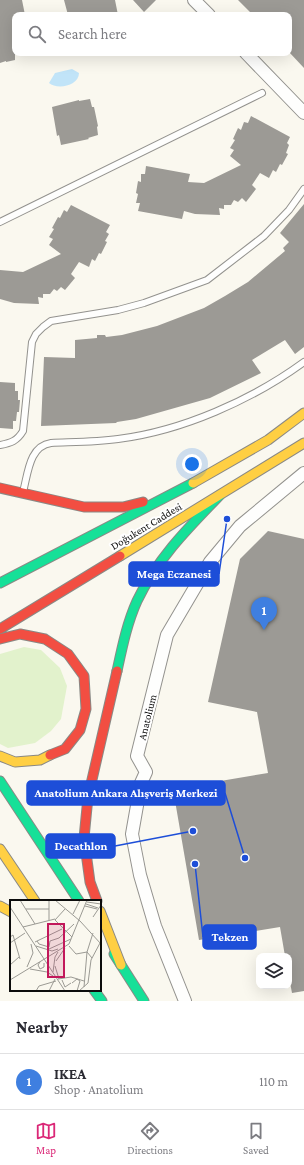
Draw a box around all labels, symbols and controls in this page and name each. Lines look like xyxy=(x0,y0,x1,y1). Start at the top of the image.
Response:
search box xyxy=(12,12,292,56)
icon: search xyxy=(26,23,48,45)
text: Search here xyxy=(58,26,127,42)
your location xyxy=(182,454,202,474)
street label: Doğukent Caddesi xyxy=(108,500,184,553)
callout: Mega Eczanesi xyxy=(129,562,219,586)
text: Mega Eczanesi xyxy=(137,567,212,581)
pin: 1 xyxy=(251,597,277,630)
street label: Anatolium xyxy=(136,693,159,741)
callout: Anatolium Ankara Alışveriş Merkezi xyxy=(27,781,225,805)
text: Anatolium Ankara Alışveriş Merkezi xyxy=(34,786,218,800)
callout: Decathlon xyxy=(46,834,115,858)
text: Decathlon xyxy=(55,839,108,853)
inset map xyxy=(10,900,101,991)
callout: Tekzen xyxy=(203,925,256,949)
text: Tekzen xyxy=(212,930,248,944)
map controls xyxy=(256,953,292,989)
button: layers xyxy=(256,953,292,989)
text: Nearby xyxy=(16,1018,68,1037)
text: IKEA xyxy=(54,1066,86,1082)
text: 1 xyxy=(27,1074,31,1089)
text: 110 m xyxy=(259,1074,288,1089)
text: Shop · Anatolium xyxy=(54,1082,144,1097)
tab: Map xyxy=(35,1120,57,1156)
tab: Directions xyxy=(127,1120,173,1156)
tab: Saved xyxy=(243,1120,269,1156)

